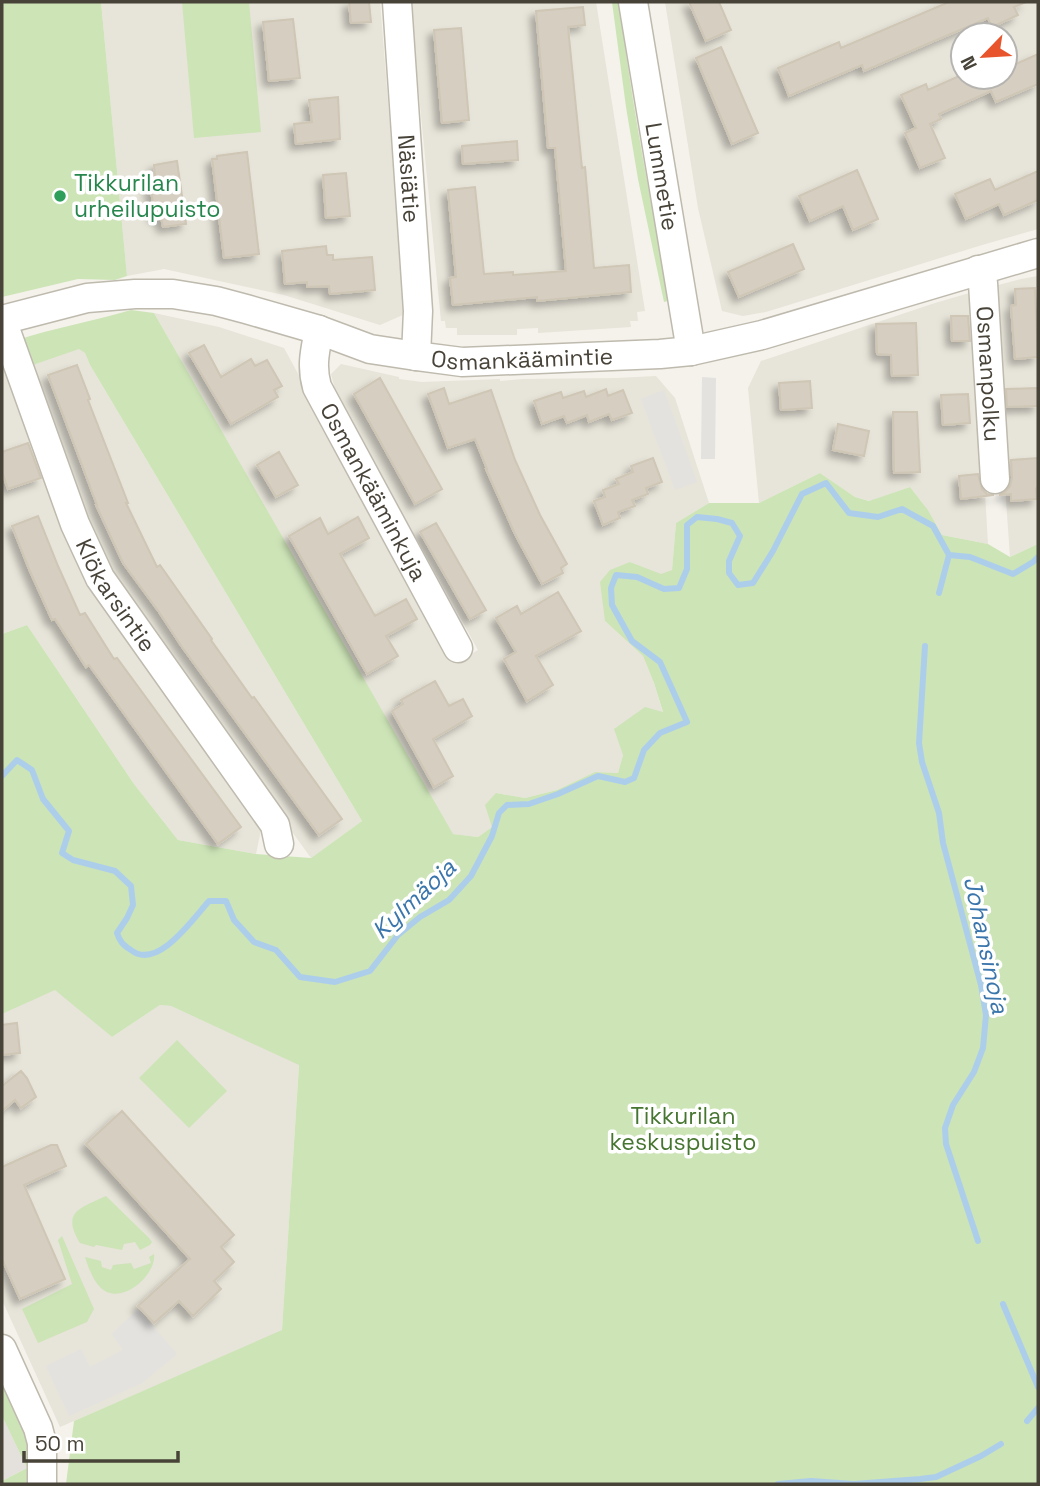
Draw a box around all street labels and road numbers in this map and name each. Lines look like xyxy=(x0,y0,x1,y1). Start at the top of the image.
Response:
street label: Lummetie xyxy=(638,120,686,233)
street label: Näsiätie xyxy=(391,133,427,224)
street label: Osmanpolku xyxy=(969,305,1008,443)
street label: Osmankäämintie xyxy=(429,341,614,377)
street label: Osmankääminkuja xyxy=(313,398,434,586)
street label: Klökarsintie xyxy=(69,534,163,658)

